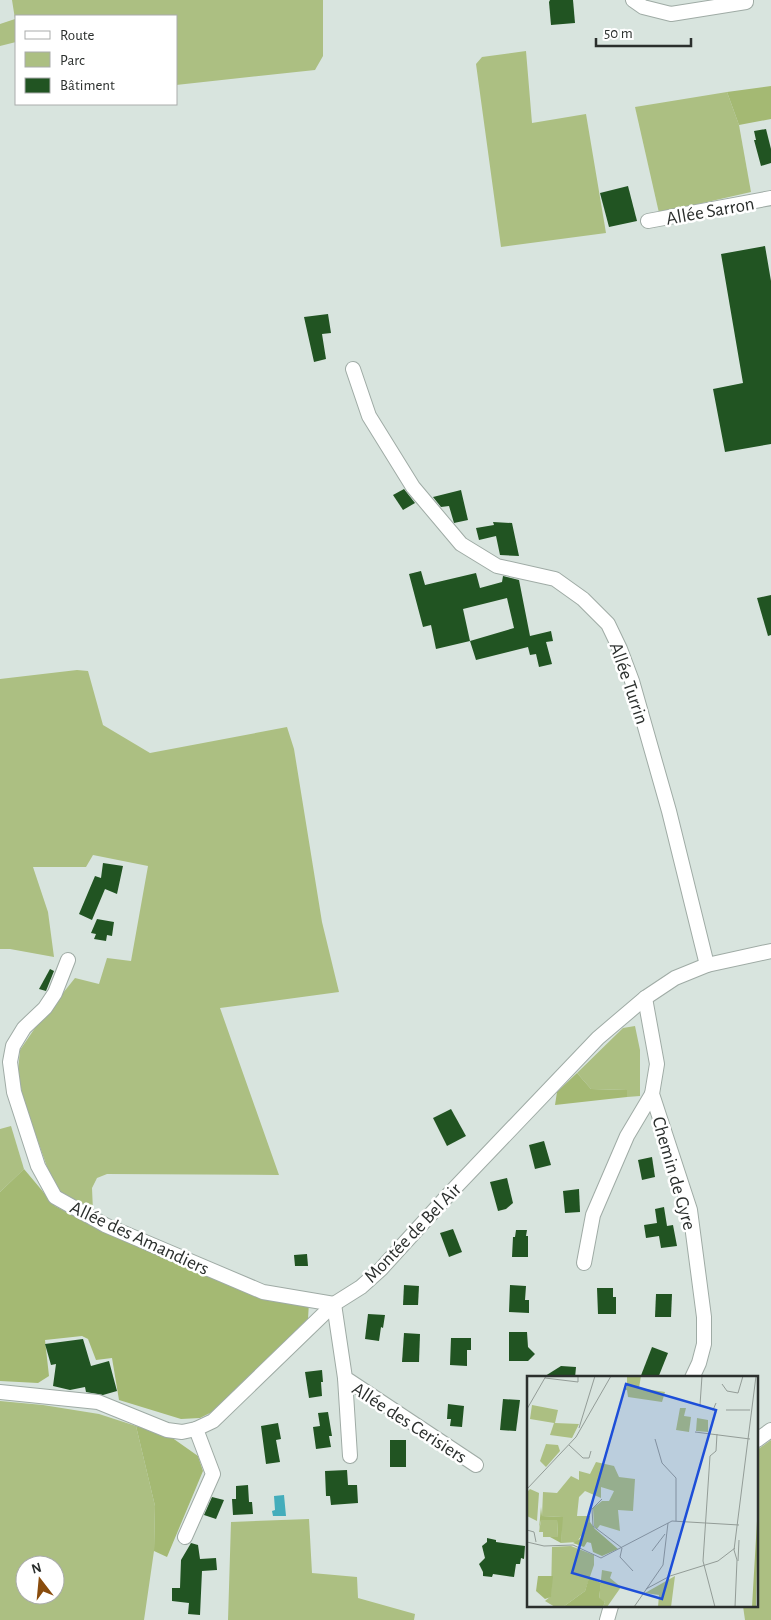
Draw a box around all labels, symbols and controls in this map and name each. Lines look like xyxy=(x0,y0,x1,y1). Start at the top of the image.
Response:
legend xyxy=(15,15,178,105)
scale bar xyxy=(596,15,691,47)
text: 50 m xyxy=(604,26,633,41)
text: Route xyxy=(60,28,94,43)
text: Parc xyxy=(60,53,85,68)
text: Bâtiment xyxy=(60,78,115,93)
street label: Allée Sarron xyxy=(665,194,756,229)
street label: Allée Turrin xyxy=(606,640,651,727)
street label: Chemin de Gyre xyxy=(648,1115,699,1232)
street label: Montée de Bel Air xyxy=(361,1180,465,1286)
street label: Allée des Amandiers xyxy=(67,1198,212,1279)
inset map xyxy=(527,1376,758,1608)
street label: Allée des Cerisiers xyxy=(349,1379,470,1467)
north arrow xyxy=(15,1555,65,1605)
text: N xyxy=(30,1560,43,1577)

